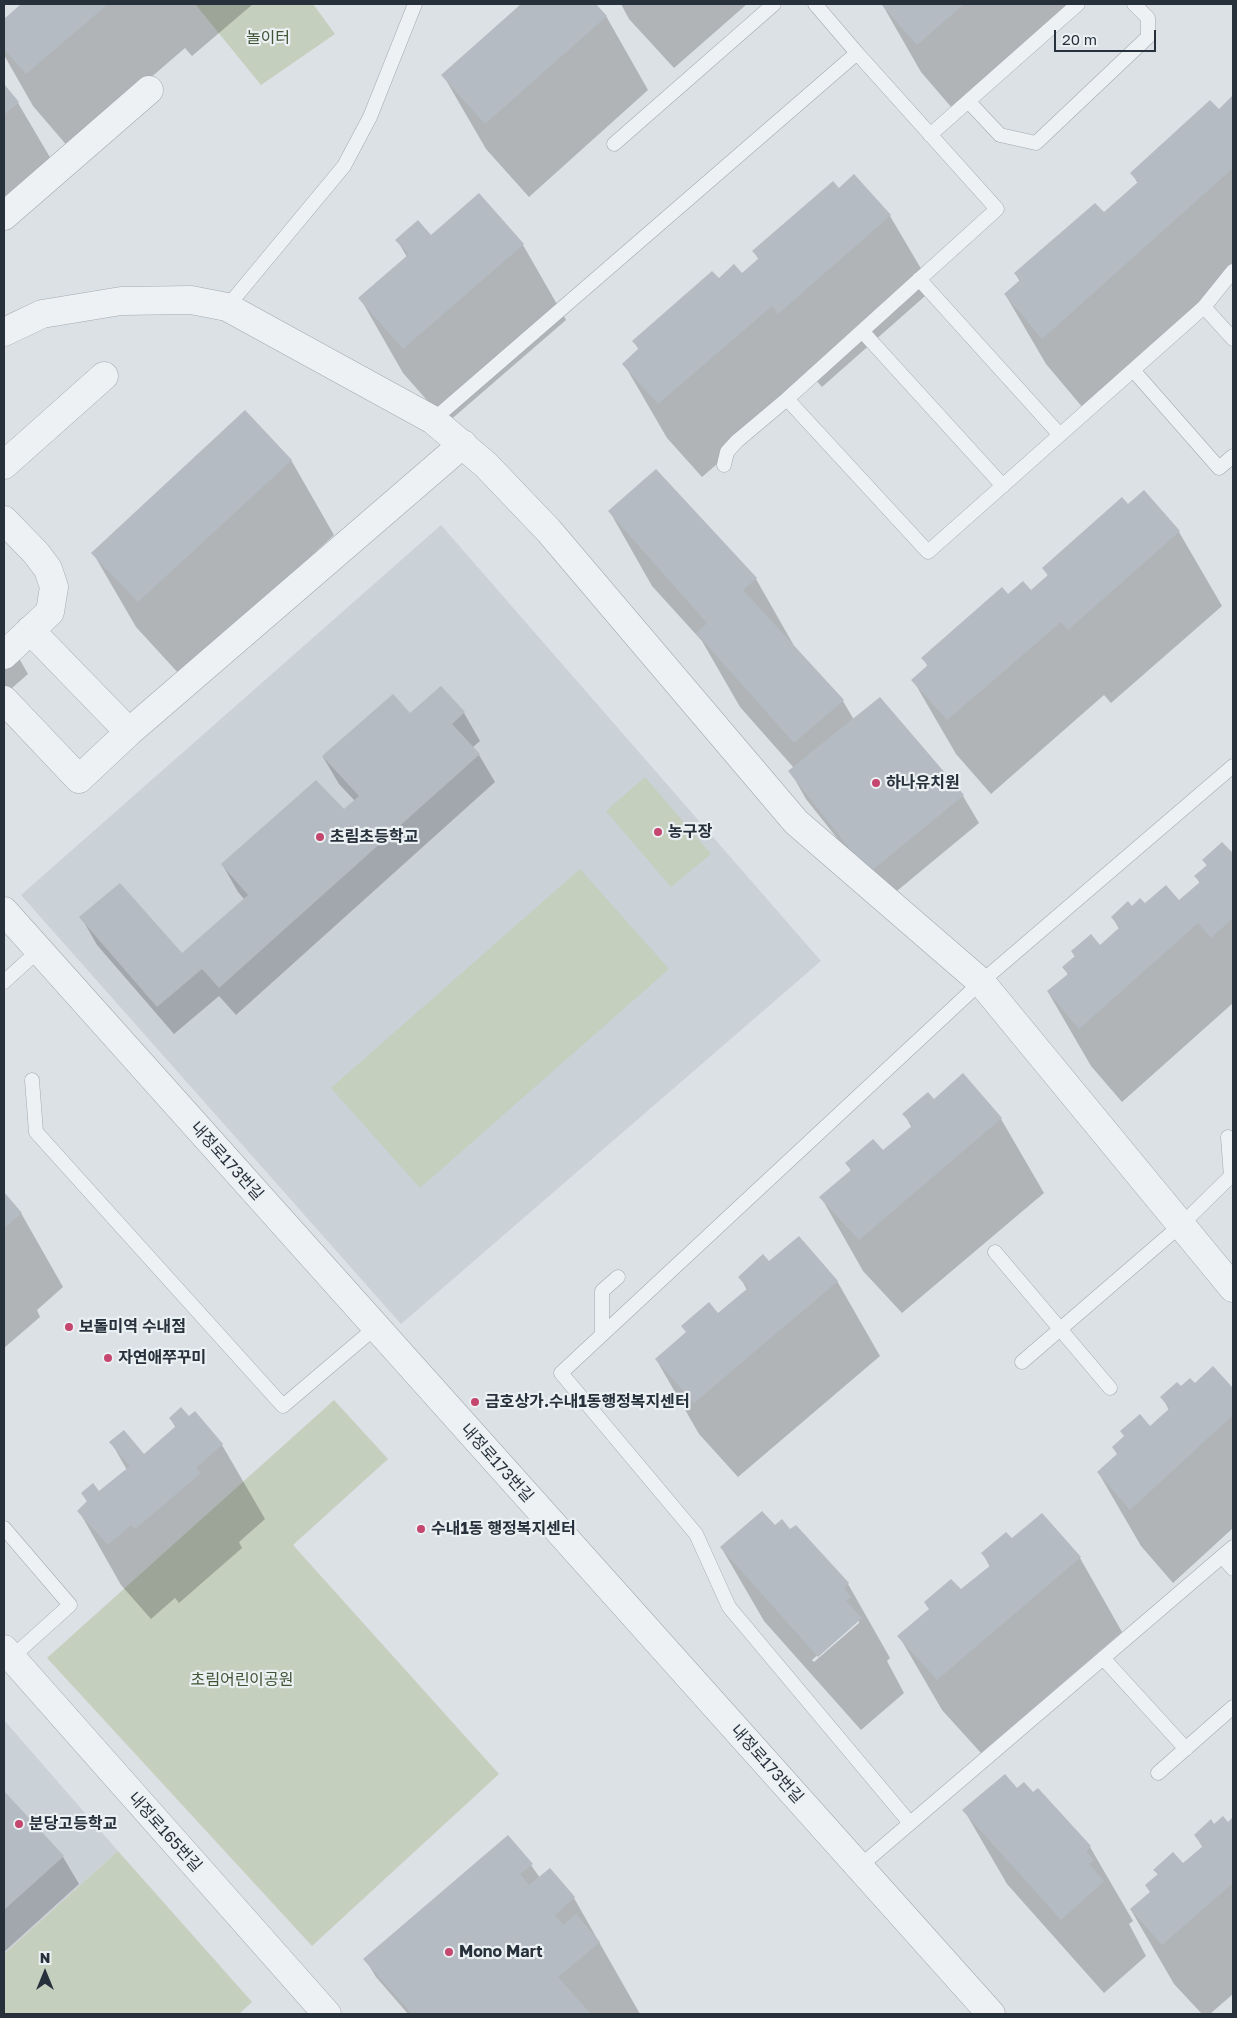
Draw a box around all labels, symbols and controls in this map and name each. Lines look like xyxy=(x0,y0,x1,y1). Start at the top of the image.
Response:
scale bar xyxy=(1057,20,1160,52)
park label: 놀이터 xyxy=(246,28,290,48)
text: 20 m xyxy=(1062,30,1097,48)
place label: 하나유치원 xyxy=(886,773,960,793)
marker: 하나유치원 xyxy=(870,777,882,789)
place label: 농구장 xyxy=(668,822,712,842)
marker: 농구장 xyxy=(652,826,664,838)
place label: 초림초등학교 xyxy=(330,827,418,847)
marker: 초림초등학교 xyxy=(314,831,326,843)
street label: 내정로173번길 xyxy=(187,1118,267,1204)
place label: 보돌미역 수내점 xyxy=(79,1317,186,1337)
marker: 보돌미역 수내점 xyxy=(63,1321,75,1333)
place label: 자연애쭈꾸미 xyxy=(118,1348,206,1368)
marker: 자연애쭈꾸미 xyxy=(102,1352,114,1364)
place label: 금호상가.수내1동행정복지센터 xyxy=(485,1392,690,1412)
marker: 금호상가.수내1동행정복지센터 xyxy=(469,1396,481,1408)
street label: 내정로173번길 xyxy=(457,1420,537,1506)
place label: 수내1동 행정복지센터 xyxy=(431,1519,576,1539)
marker: 수내1동 행정복지센터 xyxy=(415,1523,427,1535)
park label: 초림어린이공원 xyxy=(190,1670,294,1690)
street label: 내정로173번길 xyxy=(727,1721,807,1807)
street label: 내정로165번길 xyxy=(124,1788,206,1876)
place label: 분당고등학교 xyxy=(29,1814,117,1834)
marker: 분당고등학교 xyxy=(13,1818,25,1830)
place label: Mono Mart xyxy=(459,1942,543,1962)
marker: Mono Mart xyxy=(443,1946,455,1958)
north arrow xyxy=(20,1948,70,1998)
text: N xyxy=(40,1949,50,1966)

